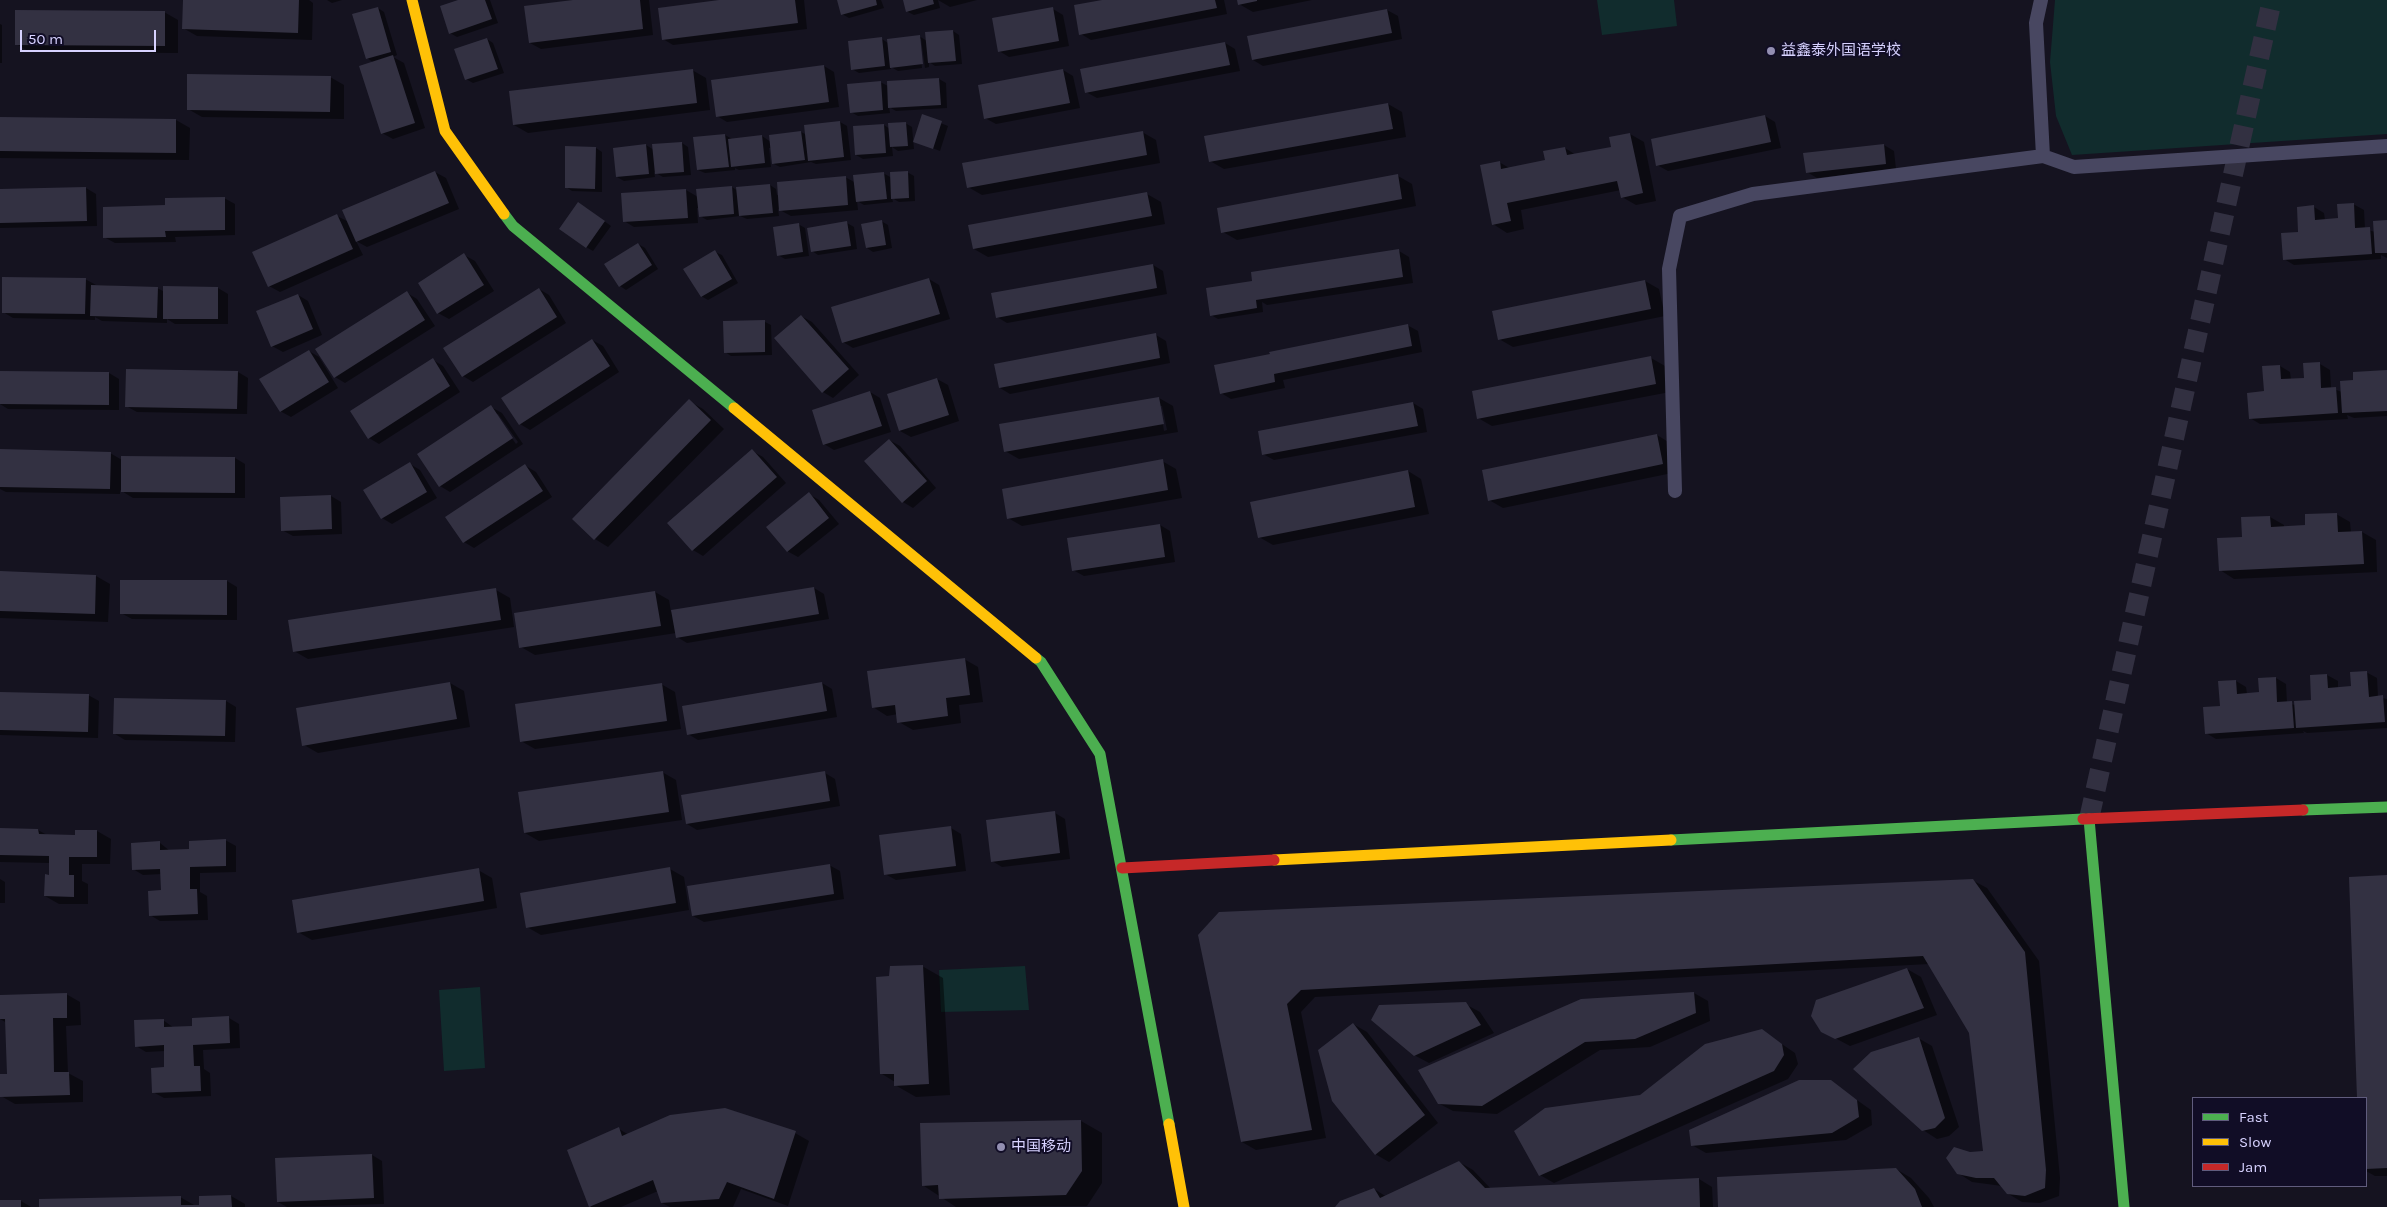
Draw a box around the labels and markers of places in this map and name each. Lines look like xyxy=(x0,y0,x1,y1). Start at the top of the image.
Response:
place label: 益鑫泰外国语学校 xyxy=(1781,42,1901,60)
marker: 益鑫泰外国语学校 xyxy=(1765,45,1777,57)
place label: 中国移动 xyxy=(1011,1138,1071,1156)
marker: 中国移动 xyxy=(995,1141,1007,1153)

